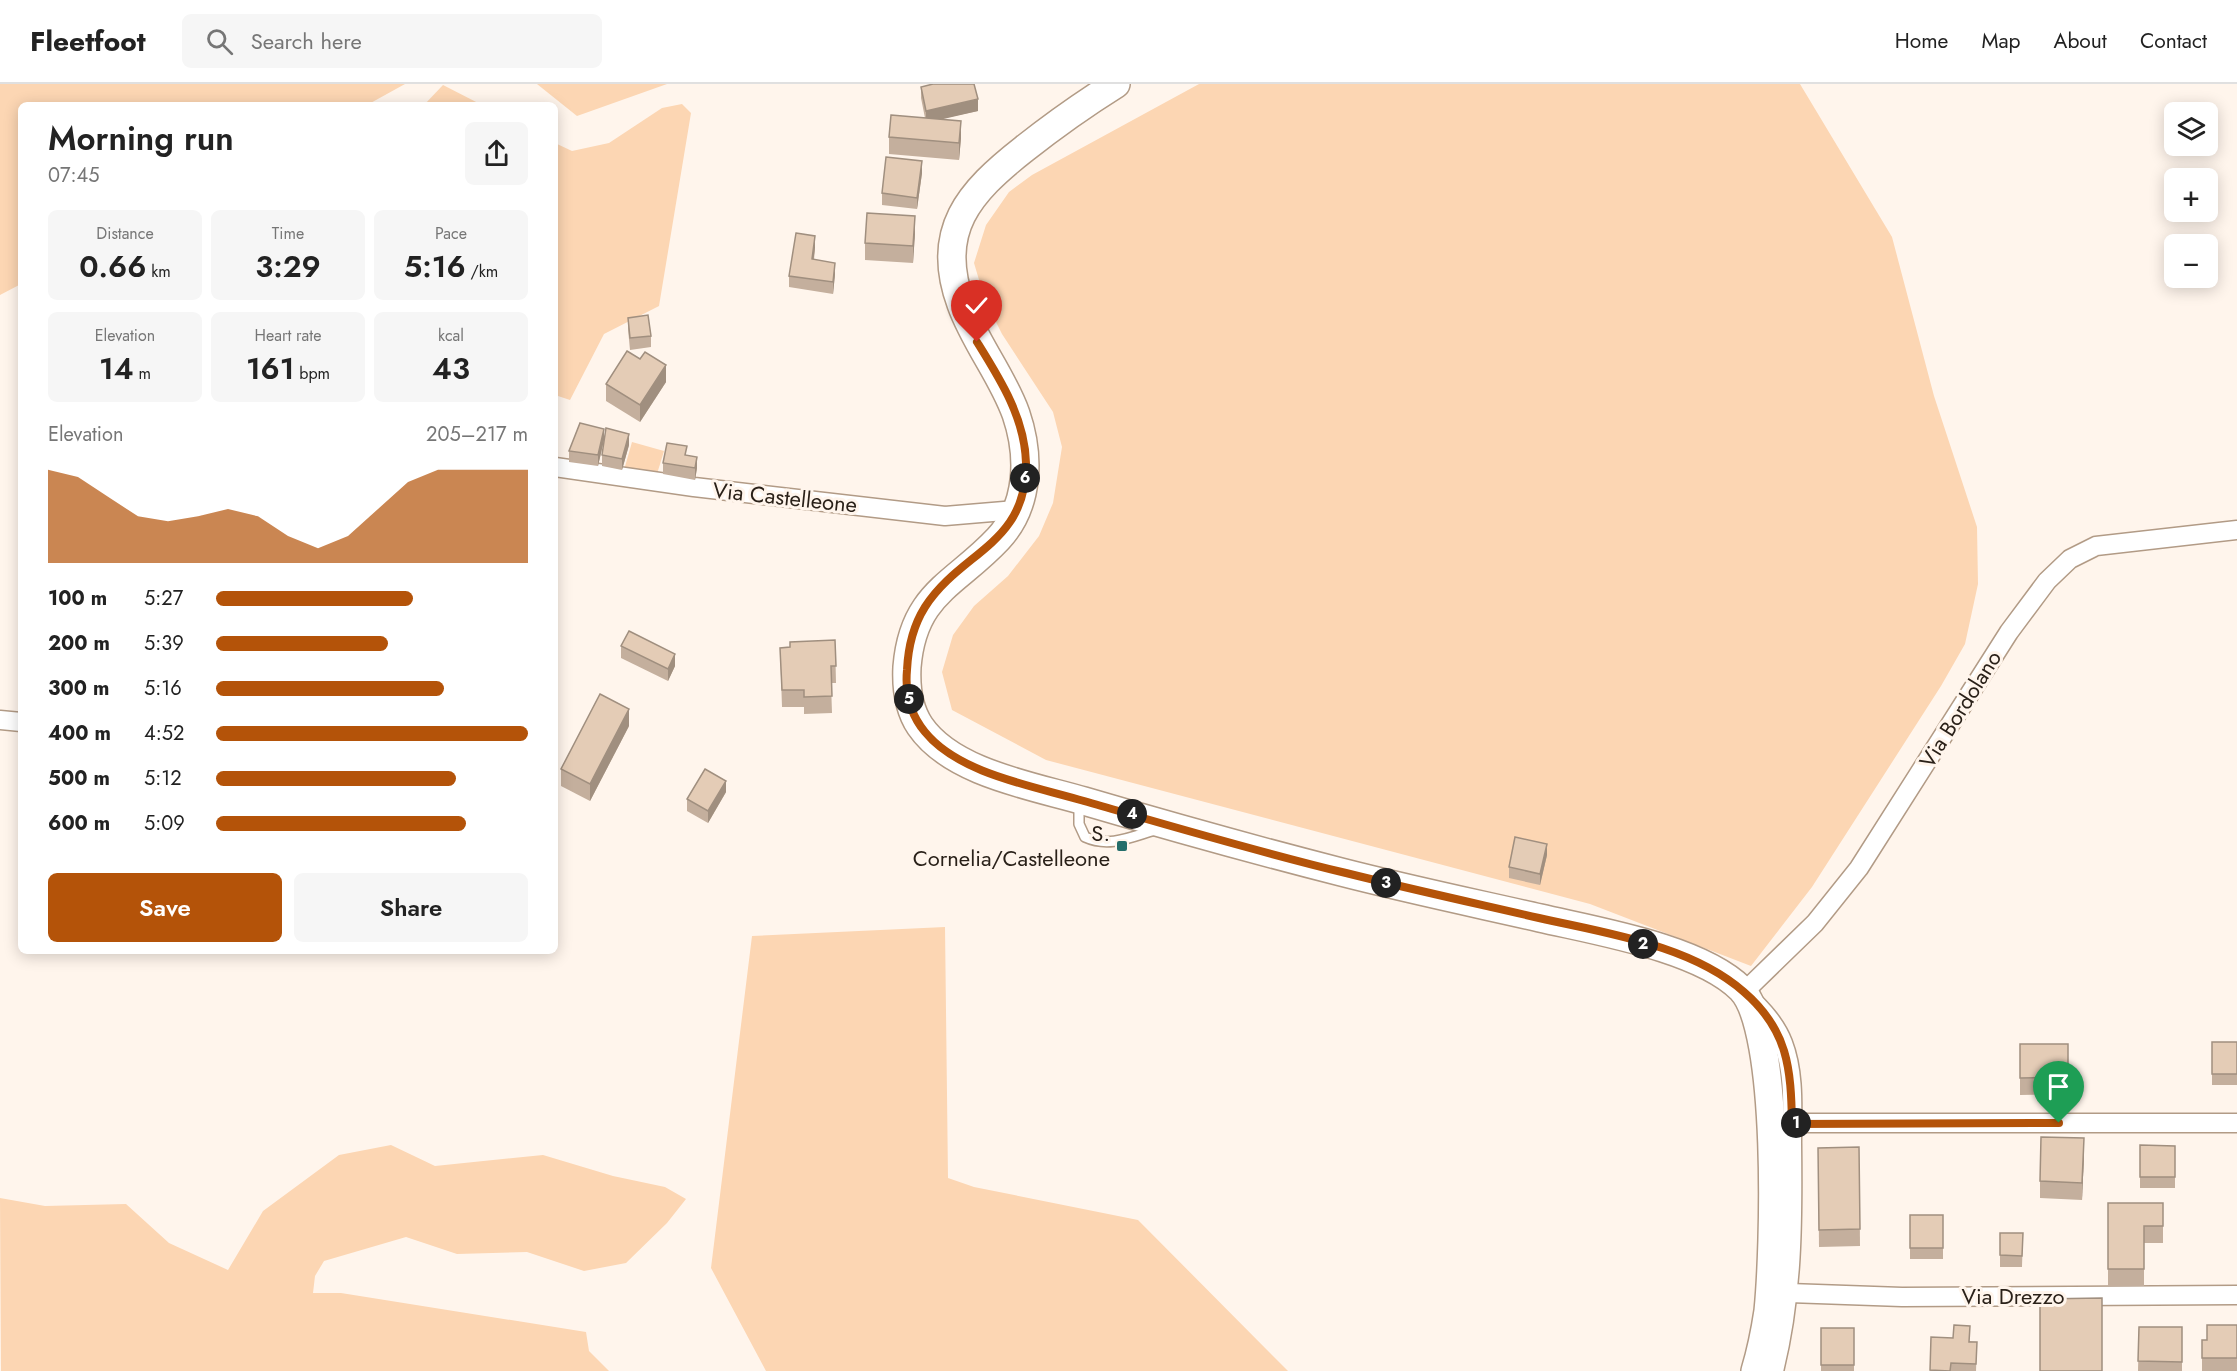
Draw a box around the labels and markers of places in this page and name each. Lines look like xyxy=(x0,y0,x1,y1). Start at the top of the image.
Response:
pin xyxy=(951,280,1002,342)
pin: 6 xyxy=(1010,463,1040,493)
pin: 5 xyxy=(894,684,924,714)
pin: 4 xyxy=(1117,799,1147,829)
place label: S. Cornelia/Castelleone xyxy=(913,817,1110,874)
marker: S. Cornelia/Castelleone xyxy=(1115,839,1129,853)
pin: 3 xyxy=(1371,868,1401,898)
pin: 2 xyxy=(1628,929,1658,959)
pin xyxy=(2033,1061,2084,1123)
pin: 1 xyxy=(1781,1108,1811,1138)

